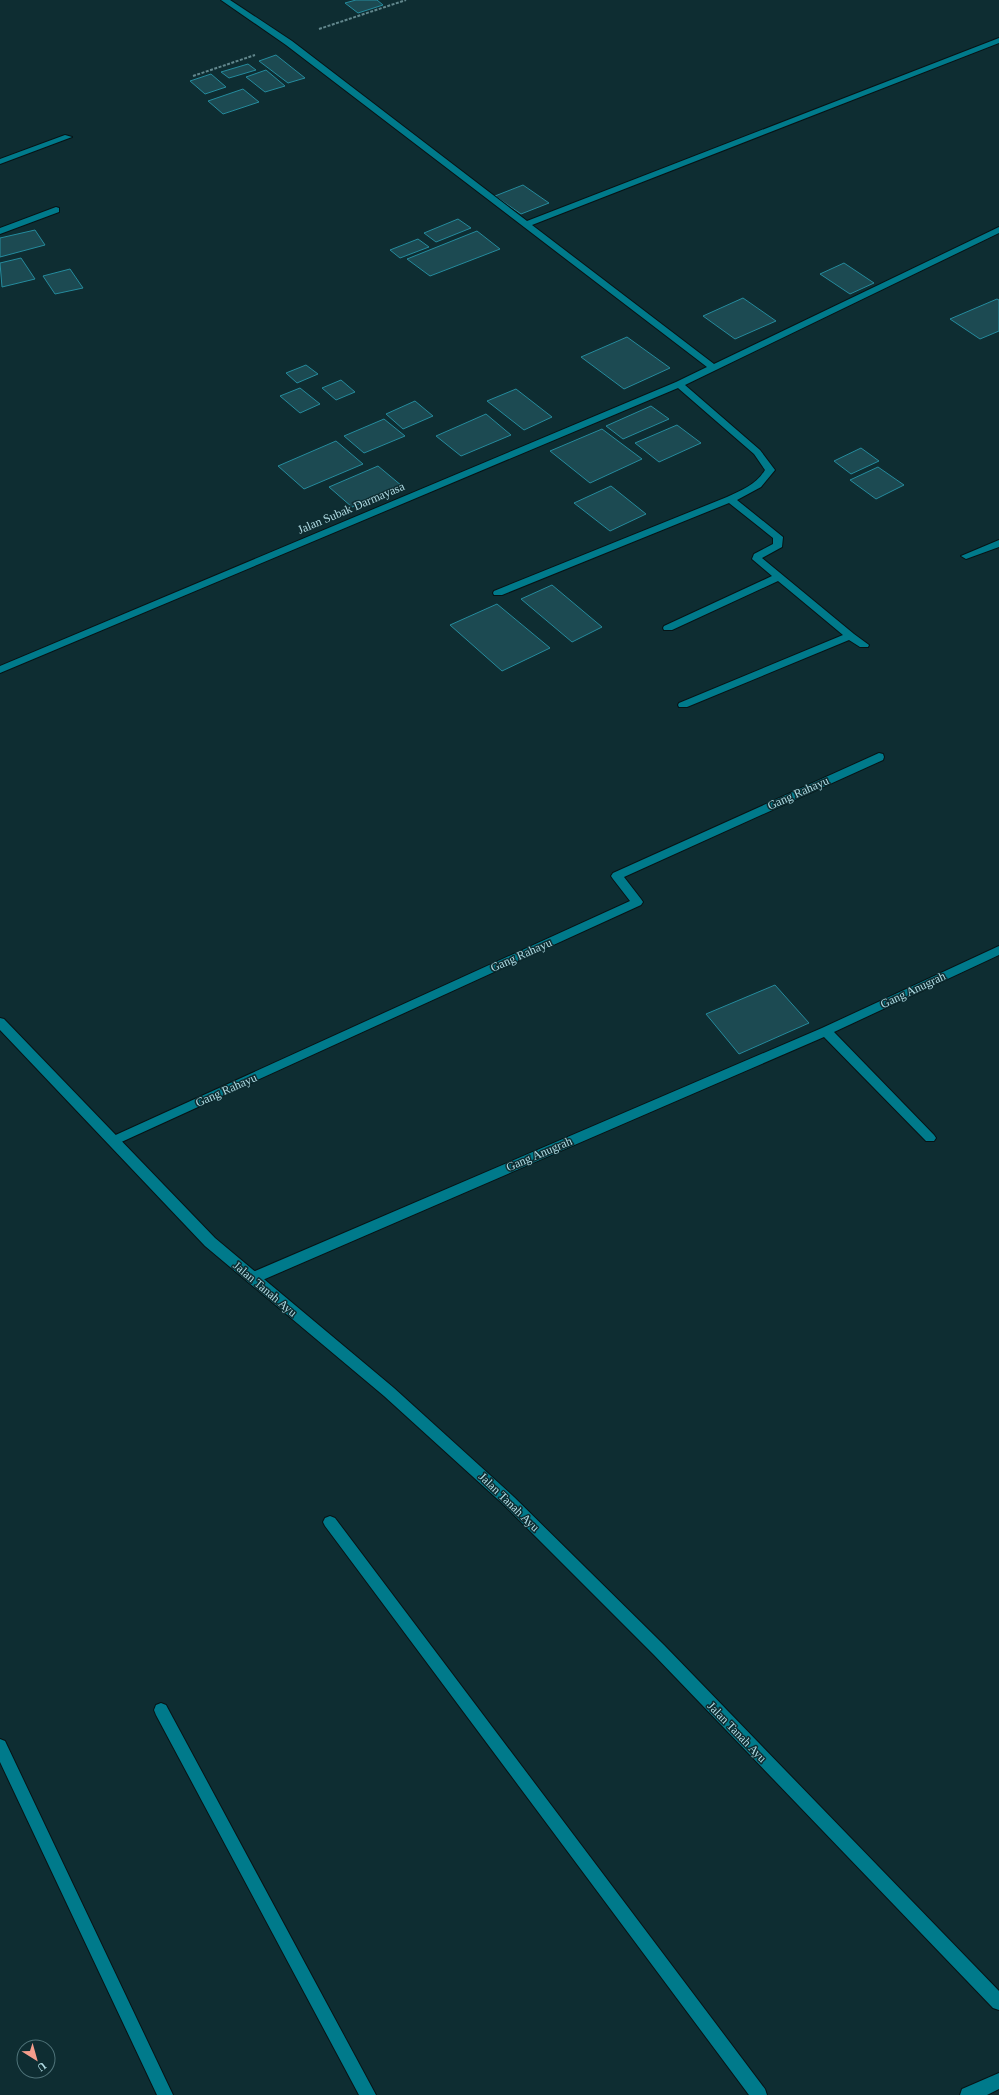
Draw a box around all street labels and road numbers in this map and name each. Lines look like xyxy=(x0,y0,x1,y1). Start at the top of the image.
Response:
street label: Jalan Subak Darmayasa xyxy=(296,479,407,537)
street label: Gang Rahayu xyxy=(765,773,831,813)
street label: Gang Rahayu xyxy=(488,935,554,975)
street label: Gang Anugrah xyxy=(878,969,948,1011)
street label: Gang Rahayu xyxy=(193,1070,259,1110)
street label: Gang Anugrah xyxy=(504,1134,574,1174)
street label: Jalan Tanah Ayu xyxy=(230,1258,300,1320)
street label: Jalan Tanah Ayu xyxy=(476,1470,542,1534)
street label: Jalan Tanah Ayu xyxy=(705,1699,769,1765)

